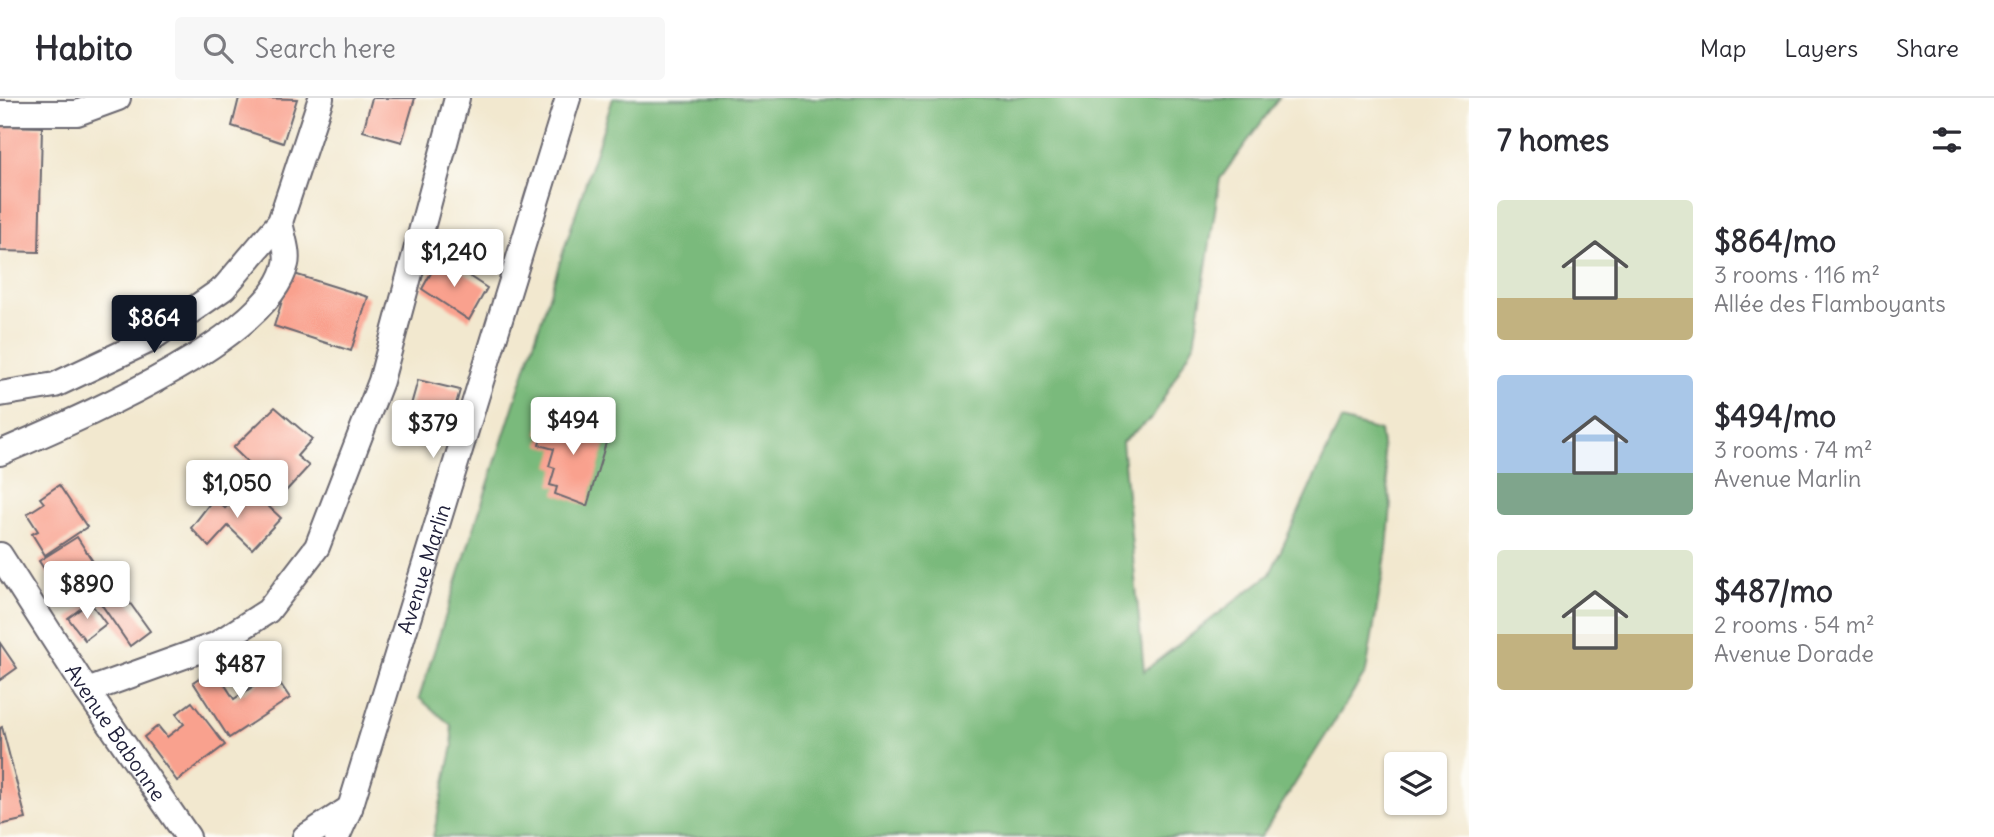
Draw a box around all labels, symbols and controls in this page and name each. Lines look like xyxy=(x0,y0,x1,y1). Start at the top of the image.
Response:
search box xyxy=(175,17,665,80)
text: Habito xyxy=(35,27,133,69)
icon: search xyxy=(199,29,237,67)
text: Search here xyxy=(255,32,396,65)
text: Map xyxy=(1700,33,1746,63)
text: Layers xyxy=(1784,33,1858,63)
text: Share xyxy=(1896,33,1959,63)
text: 7 homes xyxy=(1497,121,1609,159)
icon: filters xyxy=(1928,121,1966,159)
text: $864/mo xyxy=(1714,222,1836,260)
icon: home xyxy=(1553,228,1637,312)
pin: $1,240 xyxy=(397,230,511,289)
text: $1,240 xyxy=(421,237,487,266)
text: 3 rooms · 116 m² xyxy=(1714,260,1880,289)
text: Allée des Flamboyants xyxy=(1714,289,1946,318)
pin: $864 xyxy=(113,296,195,355)
text: $864 xyxy=(128,303,180,332)
text: $494/mo xyxy=(1714,397,1836,435)
pin: $494 xyxy=(532,398,614,457)
pin: $379 xyxy=(392,400,474,460)
icon: home xyxy=(1553,403,1637,487)
text: $494 xyxy=(547,405,599,434)
text: $379 xyxy=(408,408,458,437)
text: 3 rooms · 74 m² xyxy=(1714,435,1873,464)
pin: $1,050 xyxy=(180,460,294,520)
text: Avenue Marlin xyxy=(1714,464,1861,493)
text: $1,050 xyxy=(202,468,272,497)
street label: Avenue Marlin xyxy=(391,501,456,637)
pin: $890 xyxy=(46,561,128,621)
text: $890 xyxy=(60,569,114,598)
text: $487/mo xyxy=(1714,572,1833,610)
icon: home xyxy=(1553,578,1637,662)
text: 2 rooms · 54 m² xyxy=(1714,610,1875,639)
text: Avenue Dorade xyxy=(1714,639,1874,668)
pin: $487 xyxy=(199,642,281,701)
text: $487 xyxy=(215,649,265,678)
street label: Avenue Babonne xyxy=(60,659,172,806)
map controls xyxy=(1384,752,1447,815)
button: layers xyxy=(1384,752,1447,815)

